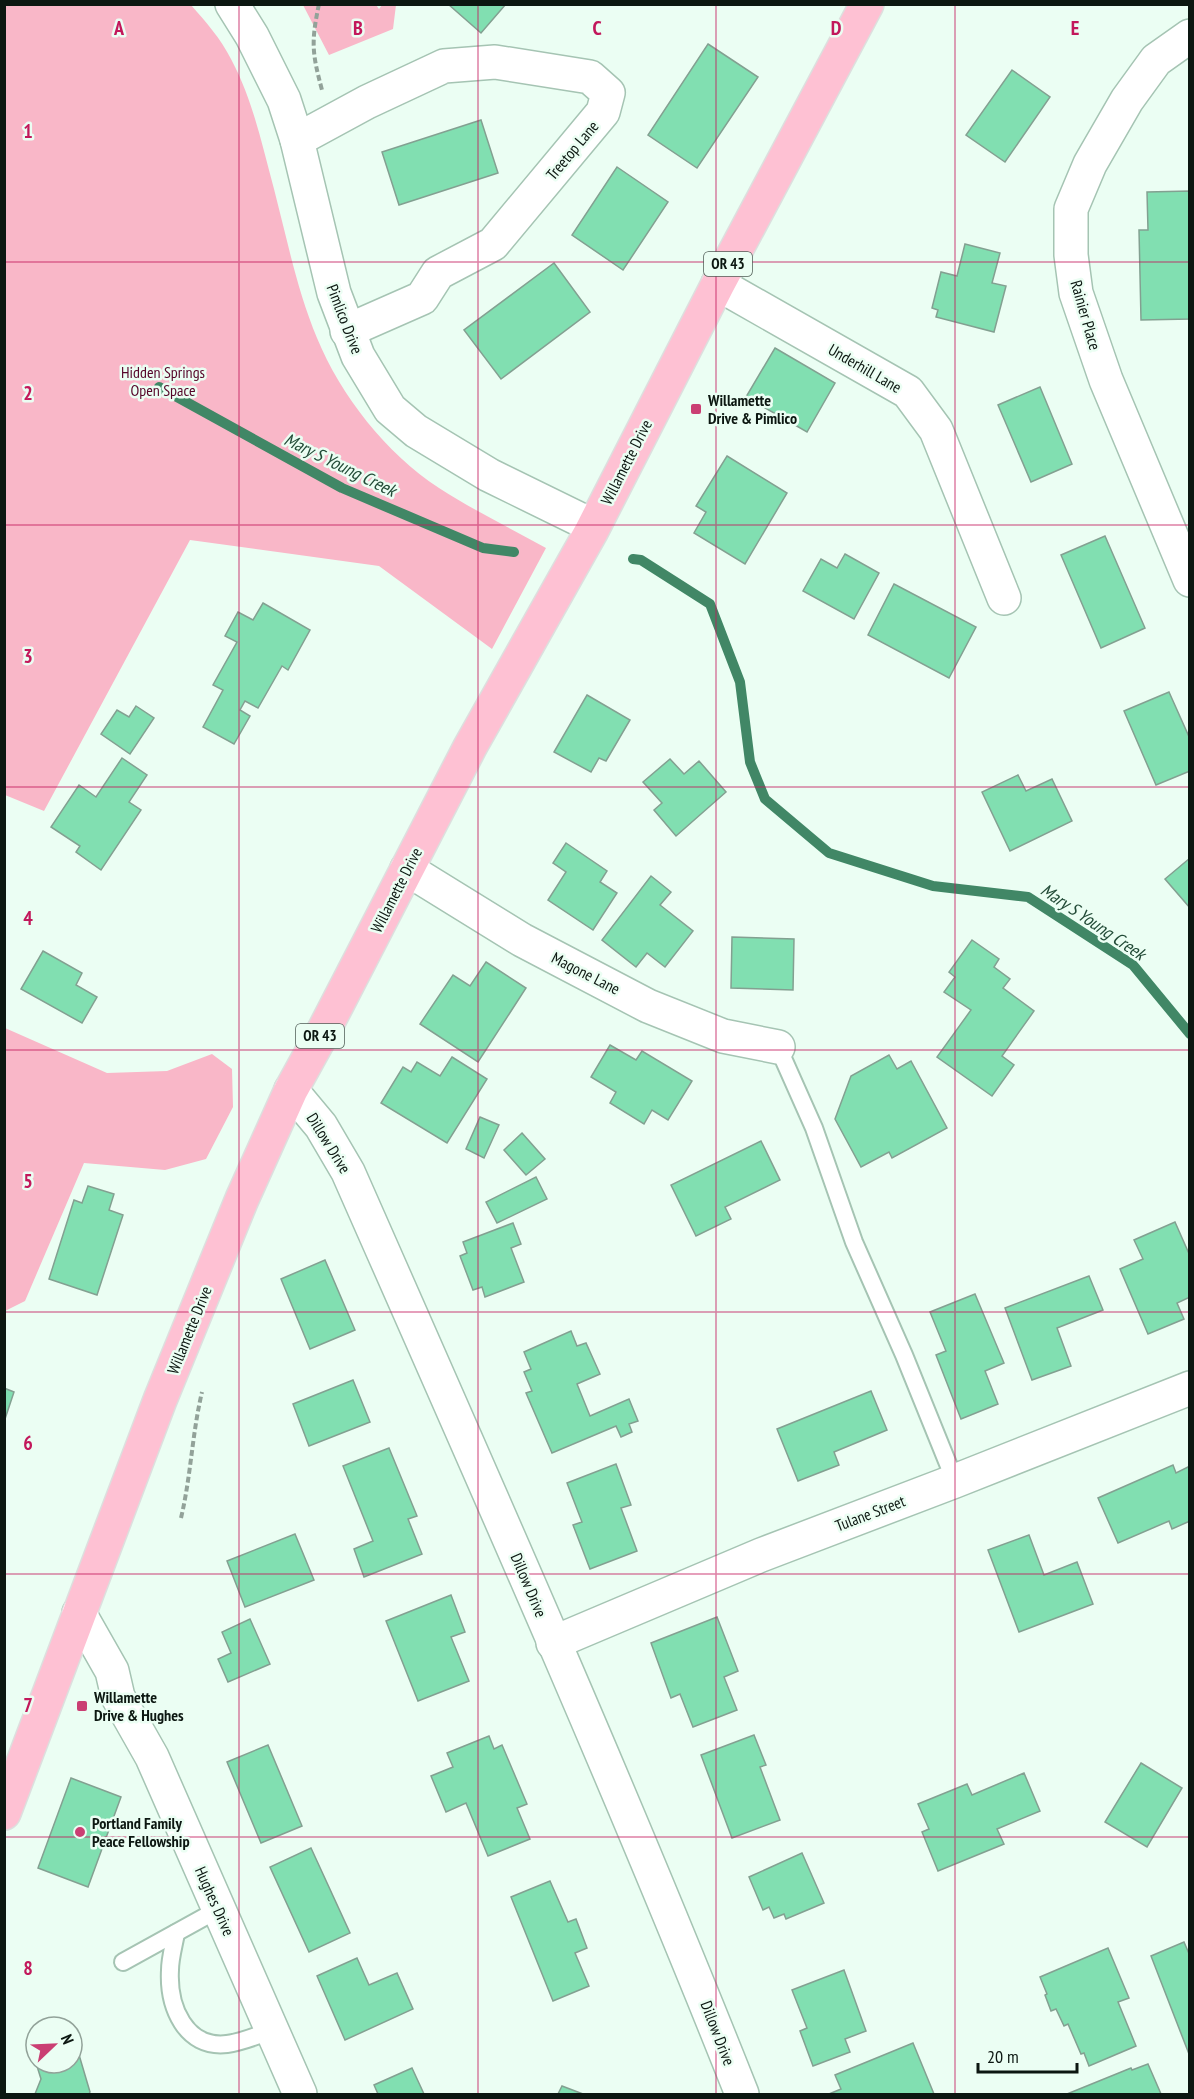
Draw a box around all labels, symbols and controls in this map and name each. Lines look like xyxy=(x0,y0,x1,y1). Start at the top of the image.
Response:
text: A xyxy=(113,15,125,41)
text: B xyxy=(353,15,363,41)
text: C xyxy=(592,15,602,41)
text: D xyxy=(831,15,842,41)
text: E xyxy=(1071,15,1079,41)
street label: Treetop Lane xyxy=(541,116,603,184)
text: 1 xyxy=(23,118,33,144)
road number: OR 43 xyxy=(704,252,752,276)
street label: Rainier Place xyxy=(1066,278,1106,352)
street label: Pimlico Drive xyxy=(323,281,367,357)
street label: Underhill Lane xyxy=(825,339,905,397)
park label: Hidden Springs Open Space xyxy=(121,362,205,400)
text: 2 xyxy=(23,380,33,406)
place label: Willamette Drive & Pimlico xyxy=(707,390,797,428)
marker: Willamette Drive & Pimlico xyxy=(689,402,703,416)
street label: Willamette Drive xyxy=(596,416,656,508)
water label: Mary S Young Creek xyxy=(281,428,402,502)
text: 3 xyxy=(23,643,33,669)
street label: Willamette Drive xyxy=(366,844,426,936)
water label: Mary S Young Creek xyxy=(1037,878,1152,966)
text: 4 xyxy=(23,905,33,931)
street label: Magone Lane xyxy=(549,947,623,999)
road number: OR 43 xyxy=(296,1024,344,1048)
street label: Dillow Drive xyxy=(303,1109,355,1177)
text: 5 xyxy=(23,1168,33,1194)
street label: Willamette Drive xyxy=(162,1283,216,1377)
text: 6 xyxy=(23,1430,33,1456)
street label: Tulane Street xyxy=(832,1490,908,1535)
street label: Dillow Drive xyxy=(507,1550,551,1620)
place label: Willamette Drive & Hughes xyxy=(93,1687,184,1725)
text: 7 xyxy=(23,1692,33,1718)
marker: Willamette Drive & Hughes xyxy=(75,1699,89,1713)
place label: Portland Family Peace Fellowship xyxy=(92,1813,190,1851)
marker: Portland Family Peace Fellowship xyxy=(73,1825,87,1839)
street label: Hughes Drive xyxy=(191,1863,239,1939)
text: 8 xyxy=(23,1955,33,1981)
street label: Dillow Drive xyxy=(697,1998,739,2068)
north arrow xyxy=(24,2015,84,2075)
text: N xyxy=(57,2031,79,2047)
scale bar xyxy=(978,2036,1077,2074)
text: 20 m xyxy=(987,2045,1019,2068)

